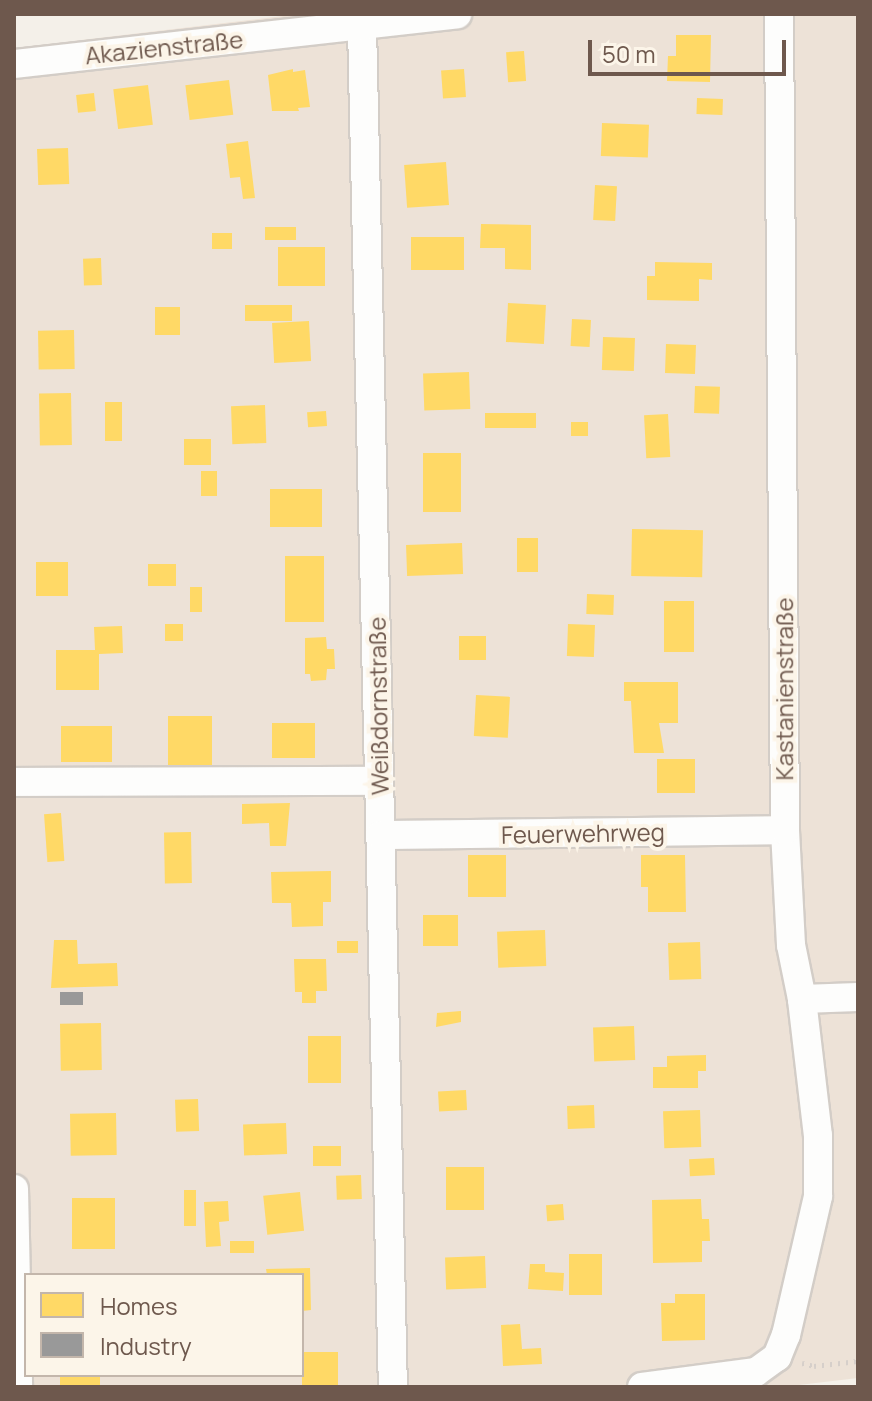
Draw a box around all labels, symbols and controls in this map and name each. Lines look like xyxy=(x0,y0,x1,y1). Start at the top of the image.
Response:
street label: Akazienstraße xyxy=(84,24,244,70)
scale bar xyxy=(592,24,790,74)
text: 50 m xyxy=(602,37,656,70)
street label: Kastanienstraße xyxy=(770,597,798,781)
street label: Weißdornstraße xyxy=(362,617,394,795)
street label: Feuerwehrweg xyxy=(501,817,665,849)
legend xyxy=(24,1273,304,1377)
text: Homes xyxy=(100,1289,178,1322)
text: Industry xyxy=(100,1329,192,1362)

